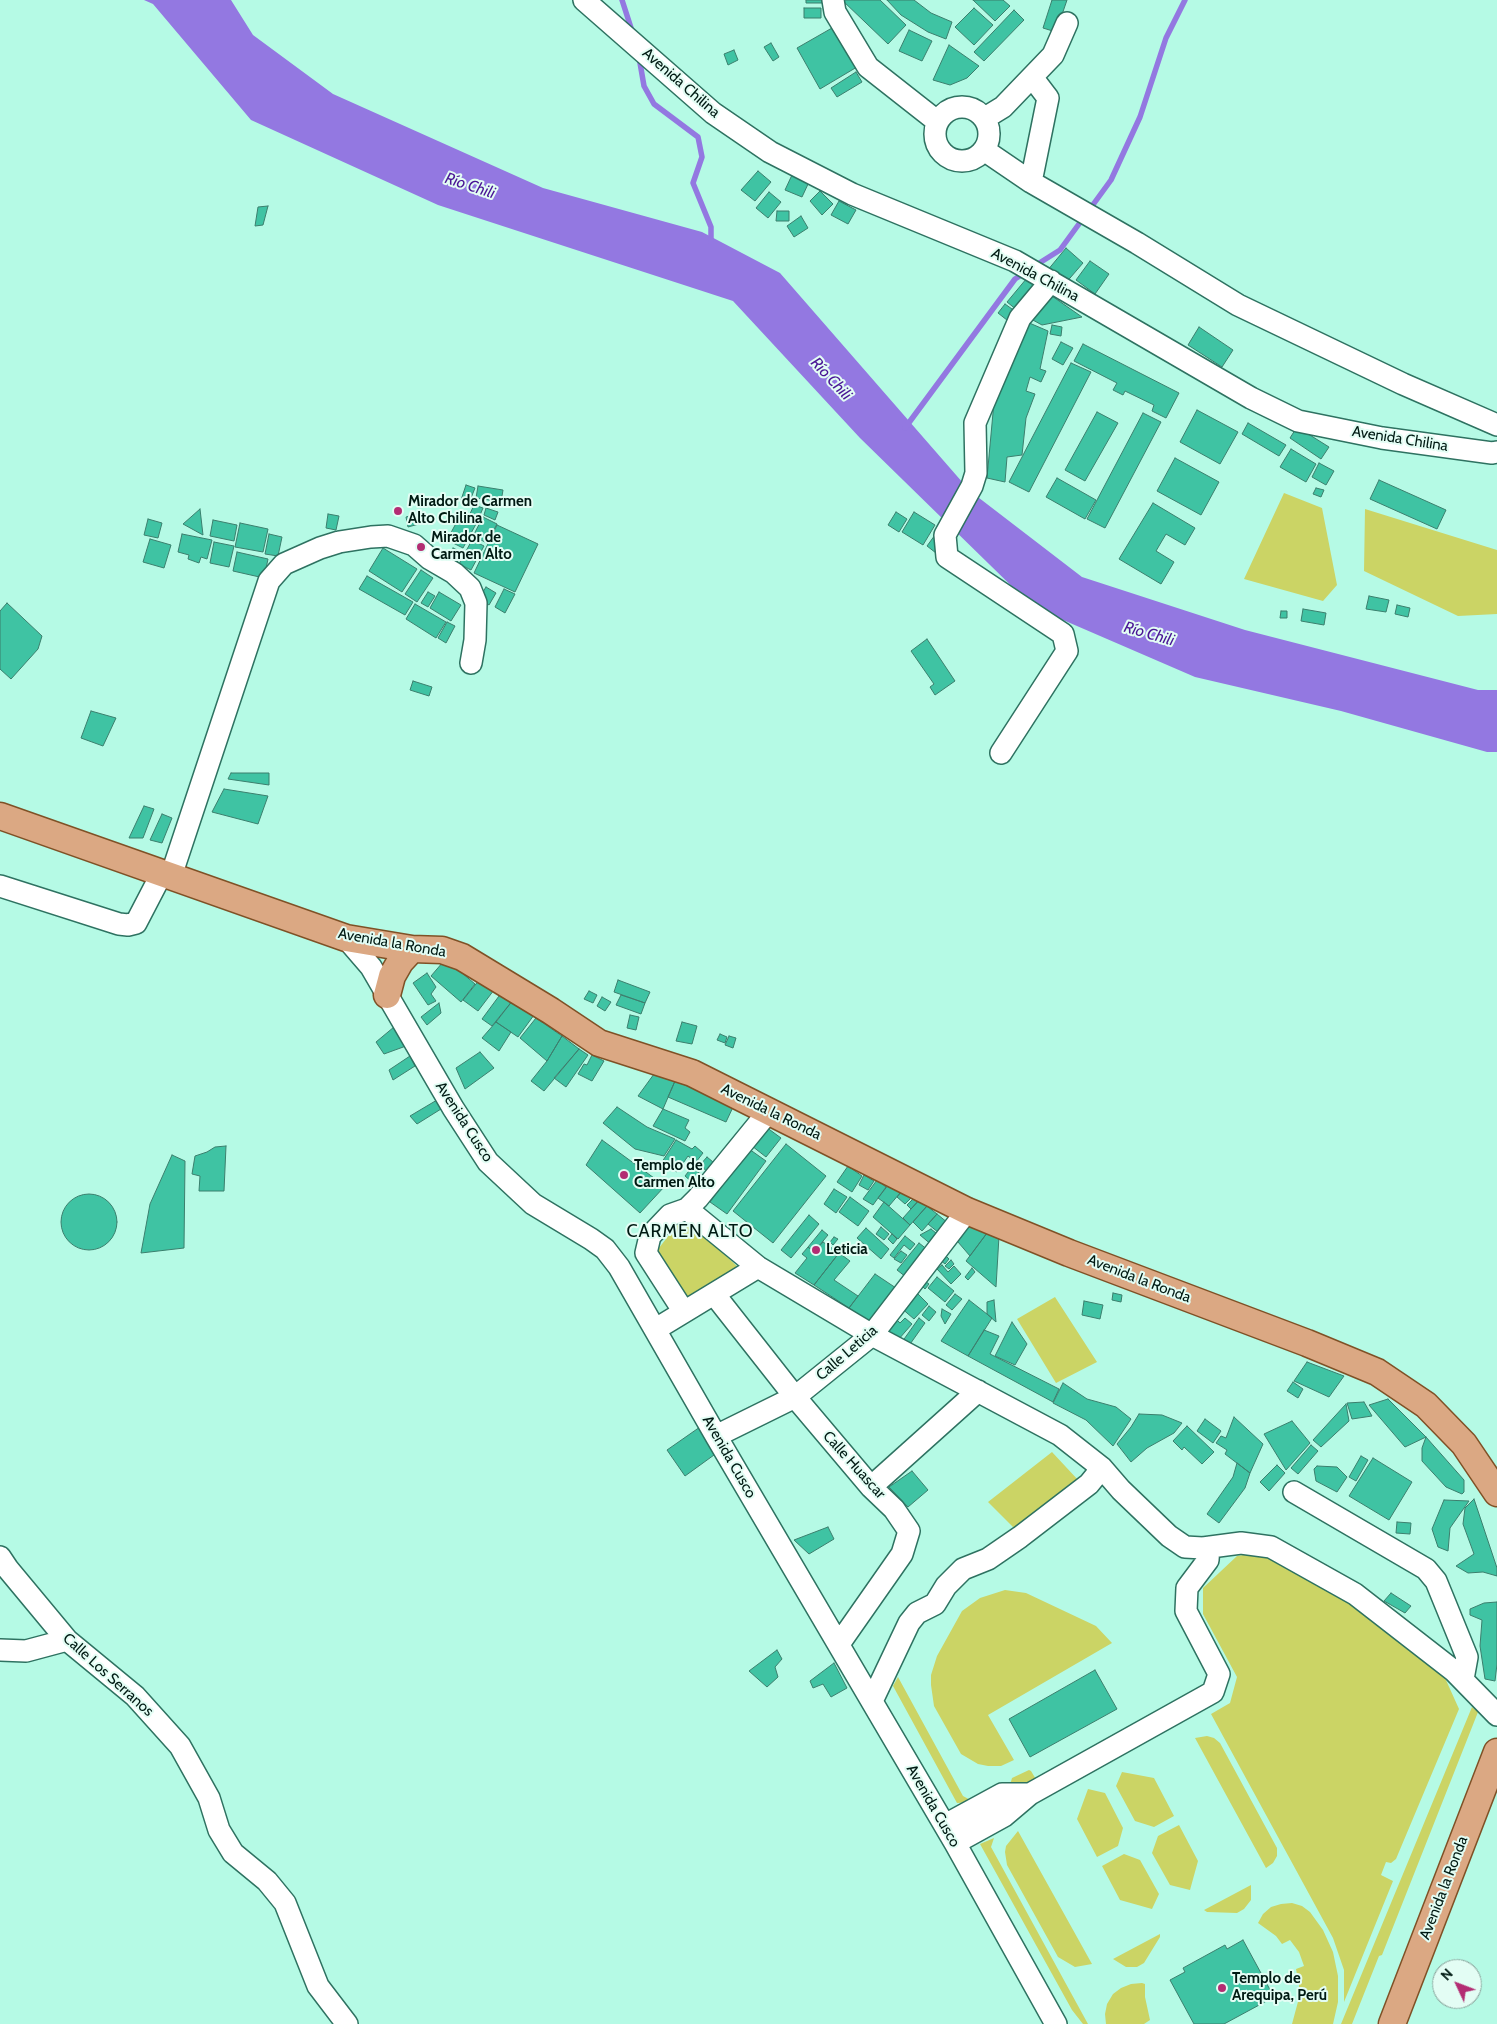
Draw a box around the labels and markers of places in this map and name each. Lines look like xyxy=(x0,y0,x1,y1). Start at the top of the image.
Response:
place label: Mirador de Carmen Alto Chilina xyxy=(408,493,532,528)
marker: Mirador de Carmen Alto Chilina xyxy=(392,505,404,517)
place label: Mirador de Carmen Alto xyxy=(431,529,512,564)
marker: Mirador de Carmen Alto xyxy=(415,541,427,553)
place label: Templo de Carmen Alto xyxy=(634,1157,715,1192)
marker: Templo de Carmen Alto xyxy=(618,1169,630,1181)
place label: Leticia xyxy=(826,1241,868,1259)
marker: Leticia xyxy=(810,1244,822,1256)
place label: Templo de Arequipa, Perú xyxy=(1232,1970,1327,2005)
marker: Templo de Arequipa, Perú xyxy=(1216,1982,1228,1994)

